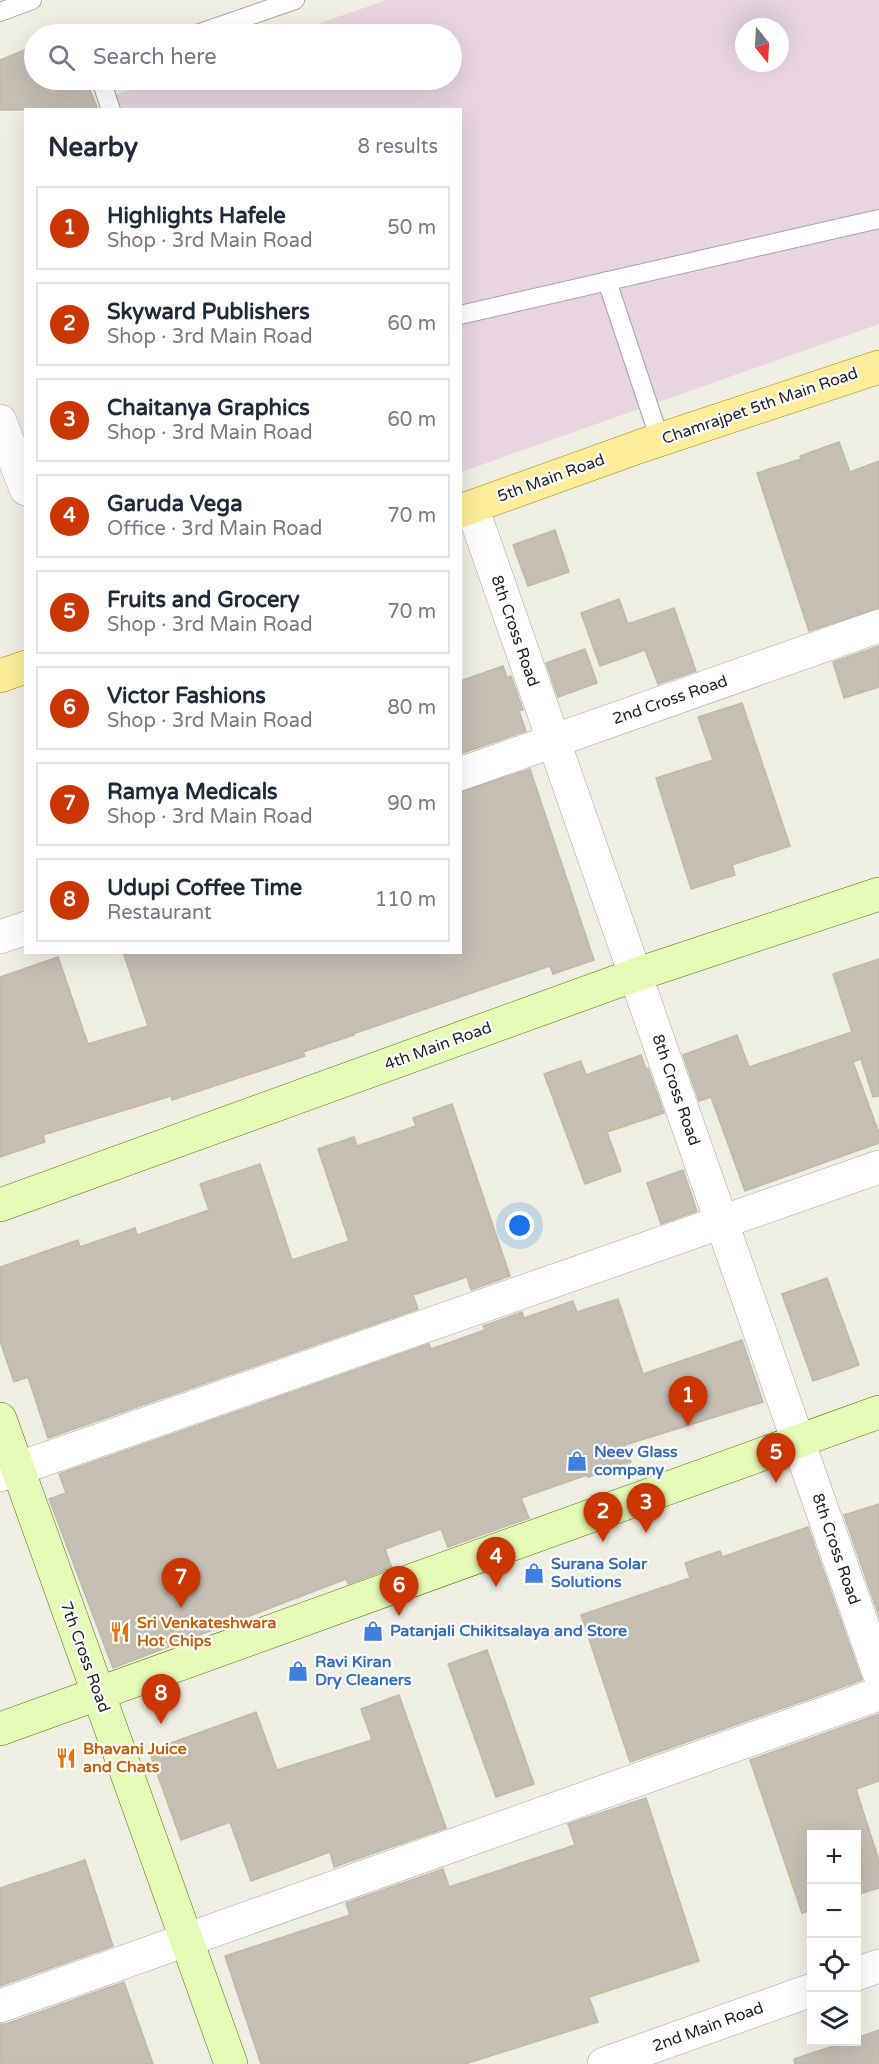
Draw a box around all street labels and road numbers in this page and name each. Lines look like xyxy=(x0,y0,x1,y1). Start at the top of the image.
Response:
street label: Chamrajpet 5th Main Road xyxy=(659,363,861,449)
street label: 5th Main Road xyxy=(495,449,607,507)
street label: 8th Cross Road xyxy=(487,573,543,689)
street label: 2nd Cross Road xyxy=(610,671,730,729)
street label: 4th Main Road xyxy=(382,1017,494,1075)
street label: 8th Cross Road xyxy=(648,1032,704,1148)
street label: 8th Cross Road xyxy=(808,1491,864,1607)
street label: 7th Cross Road xyxy=(56,1599,114,1715)
street label: 2nd Main Road xyxy=(650,1998,766,2056)

